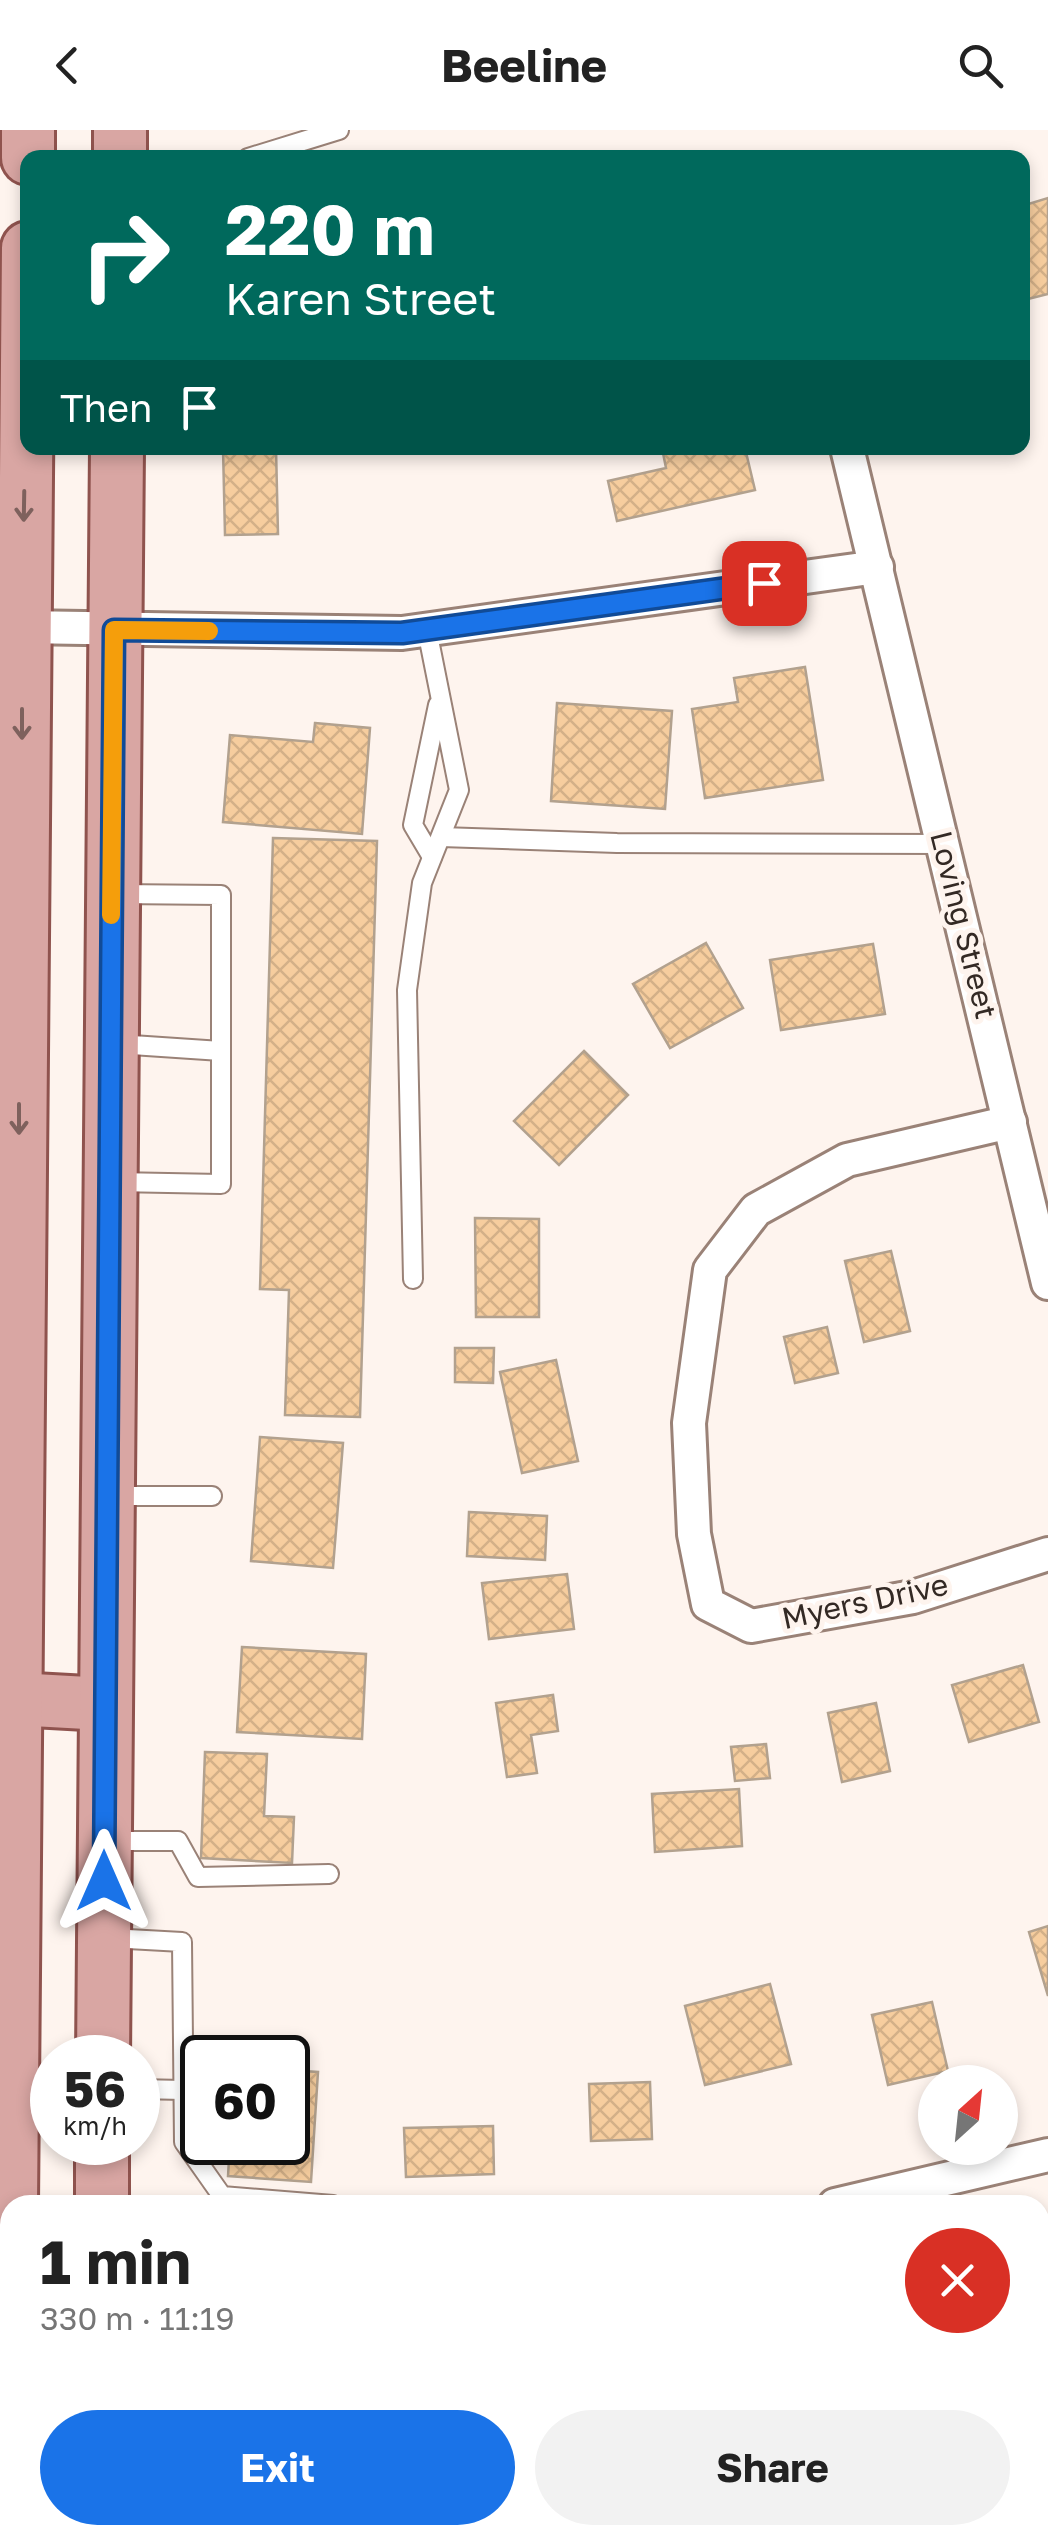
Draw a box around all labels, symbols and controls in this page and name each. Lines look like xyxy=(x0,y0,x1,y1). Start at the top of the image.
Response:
icon: back xyxy=(40,38,95,93)
text: Beeline xyxy=(441,38,607,92)
icon: search xyxy=(953,38,1008,93)
text: 220 m xyxy=(225,186,435,270)
icon: right xyxy=(60,190,190,320)
text: Karen Street xyxy=(225,271,496,325)
icon: arrive xyxy=(172,380,227,435)
text: Then xyxy=(60,385,152,430)
one-way arrow xyxy=(14,488,34,521)
pin xyxy=(722,541,807,626)
icon: arrive xyxy=(737,556,792,611)
one-way arrow xyxy=(12,708,32,740)
street label: Loving Street xyxy=(923,827,1005,1022)
one-way arrow xyxy=(10,1102,28,1135)
street label: Myers Drive xyxy=(778,1566,951,1636)
position arrow xyxy=(52,1829,156,1933)
speed limit sign: 60 xyxy=(180,2035,310,2165)
text: 56 xyxy=(64,2058,126,2118)
north arrow xyxy=(918,2065,1018,2165)
map controls xyxy=(918,2065,1018,2165)
text: km/h xyxy=(63,2110,127,2141)
text: 1 min xyxy=(40,2225,191,2297)
button: close xyxy=(905,2228,1010,2333)
text: 330 m · 11:19 xyxy=(40,2299,235,2337)
button: Exit xyxy=(40,2410,515,2525)
button: Share xyxy=(535,2410,1010,2525)

